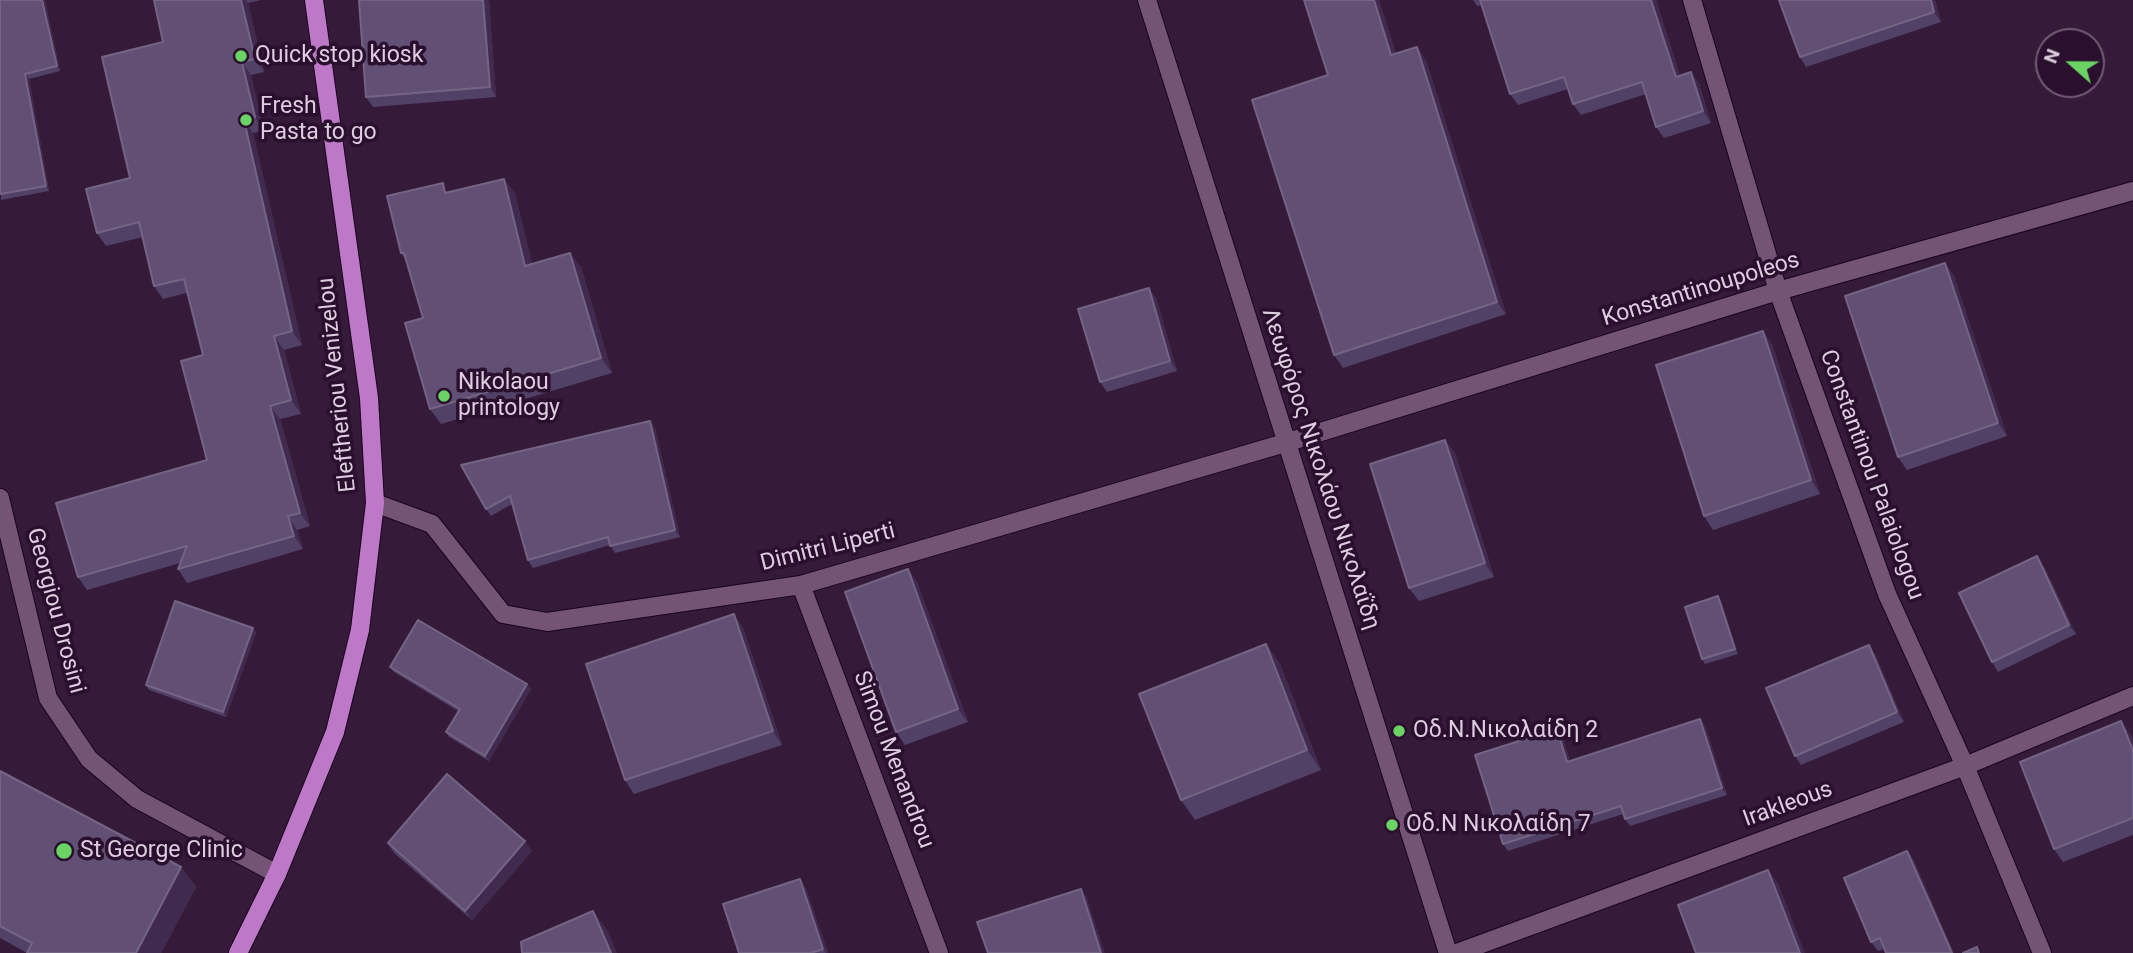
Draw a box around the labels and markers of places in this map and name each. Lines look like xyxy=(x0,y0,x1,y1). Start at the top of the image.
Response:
place label: Quick stop kiosk xyxy=(255,42,423,70)
marker: Quick stop kiosk xyxy=(233,48,249,64)
place label: Fresh Pasta to go xyxy=(260,93,377,147)
marker: Fresh Pasta to go xyxy=(238,112,254,128)
place label: Nikolaou printology xyxy=(458,369,560,423)
marker: Nikolaou printology xyxy=(436,388,452,404)
place label: Οδ.Ν.Νικολαίδη 2 xyxy=(1413,717,1598,745)
marker: Οδ.Ν.Νικολαίδη 2 xyxy=(1391,723,1407,739)
place label: Οδ.Ν Νικολαίδη 7 xyxy=(1406,811,1591,839)
marker: Οδ.Ν Νικολαίδη 7 xyxy=(1384,817,1400,833)
place label: St George Clinic xyxy=(80,837,243,865)
marker: St George Clinic xyxy=(54,841,74,861)

